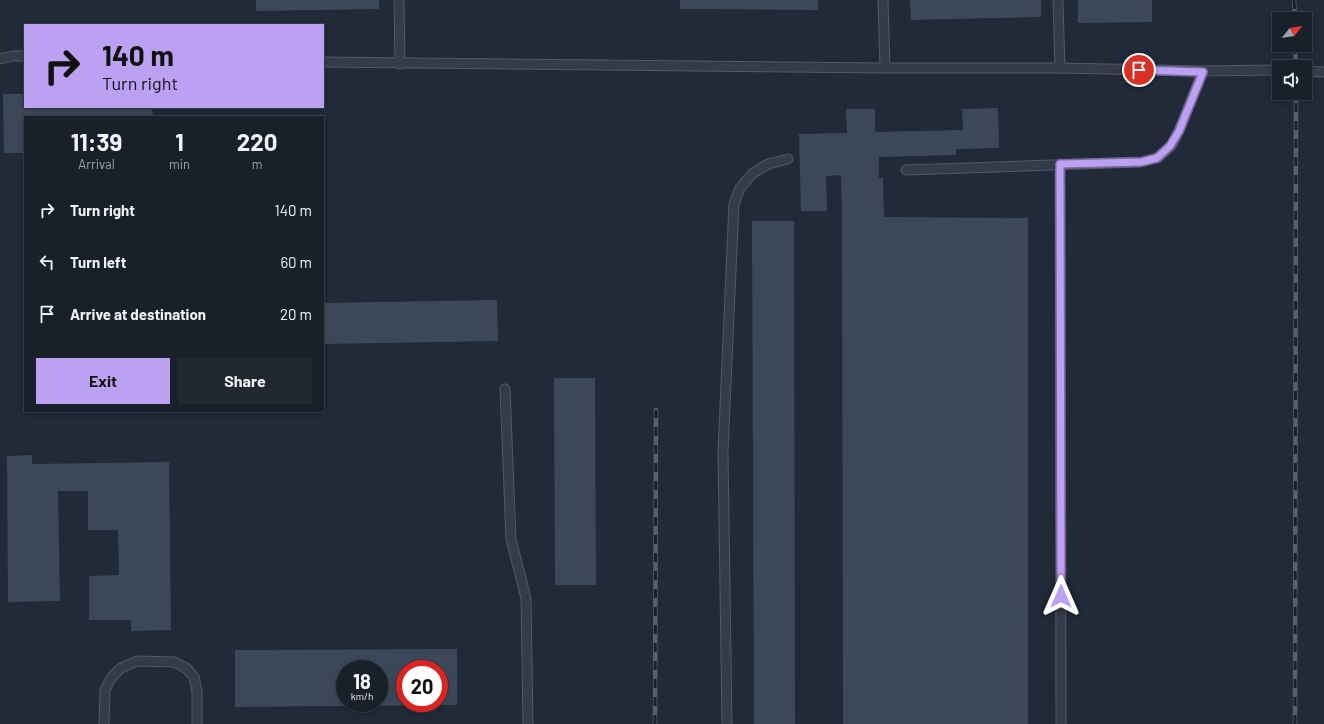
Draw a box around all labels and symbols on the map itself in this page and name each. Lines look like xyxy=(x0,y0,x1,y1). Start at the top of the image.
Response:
north arrow xyxy=(1272,12,1312,52)
pin xyxy=(1122,53,1156,87)
position arrow xyxy=(1040,575,1082,617)
speed limit sign: 20 xyxy=(396,660,448,712)

